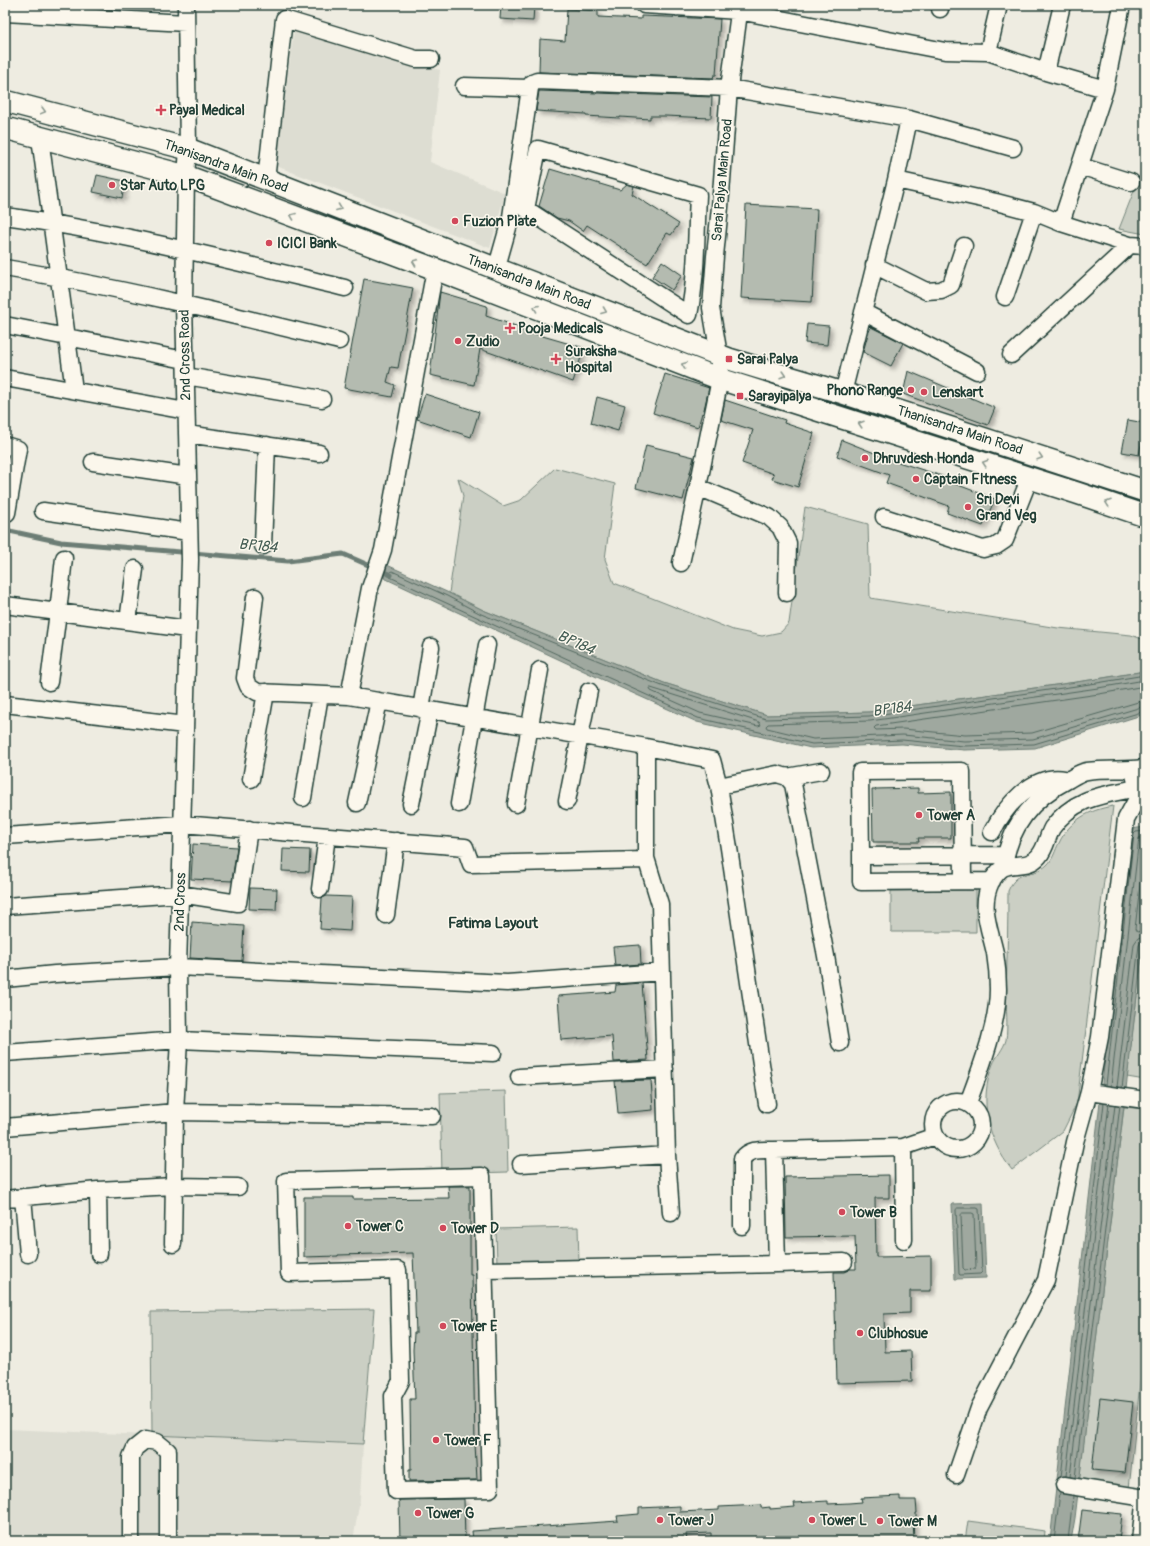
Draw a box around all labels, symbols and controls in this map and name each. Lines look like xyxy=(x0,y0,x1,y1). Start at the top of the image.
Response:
place label: Payal Medical xyxy=(169,102,245,119)
marker: Payal Medical xyxy=(156,105,166,115)
one-way arrow xyxy=(39,107,46,115)
street label: Sarai Palya Main Road xyxy=(708,118,736,242)
street label: Thanisandra Main Road xyxy=(161,136,291,197)
place label: Star Auto LPG xyxy=(120,177,205,194)
marker: Star Auto LPG xyxy=(107,180,117,190)
one-way arrow xyxy=(335,204,342,212)
one-way arrow xyxy=(290,213,297,221)
place label: Fuzion Plate xyxy=(463,213,537,230)
marker: Fuzion Plate xyxy=(450,216,460,226)
place label: ICICI Bank xyxy=(277,235,337,252)
marker: ICICI Bank xyxy=(264,238,274,248)
street label: Thanisandra Main Road xyxy=(465,251,594,314)
one-way arrow xyxy=(411,258,418,266)
one-way arrow xyxy=(533,305,540,313)
one-way arrow xyxy=(600,306,607,314)
street label: 2nd Cross Road xyxy=(176,309,194,401)
place label: Pooja Medicals xyxy=(518,320,604,337)
marker: Pooja Medicals xyxy=(505,323,515,333)
place label: Zudio xyxy=(466,333,500,350)
marker: Zudio xyxy=(453,336,463,346)
place label: Suraksha Hospital xyxy=(565,343,617,376)
place label: Sarai Palya xyxy=(737,351,799,368)
marker: Suraksha Hospital xyxy=(550,353,562,365)
marker: Sarai Palya xyxy=(724,354,734,364)
one-way arrow xyxy=(680,362,687,370)
one-way arrow xyxy=(779,370,786,379)
place label: Phono Range xyxy=(827,382,904,399)
place label: Lenskart xyxy=(932,384,984,401)
marker: Phono Range xyxy=(906,385,916,395)
marker: Lenskart xyxy=(919,387,929,397)
place label: Sarayipalya xyxy=(748,388,812,405)
marker: Sarayipalya xyxy=(735,391,745,401)
street label: Thanisandra Main Road xyxy=(895,402,1025,458)
one-way arrow xyxy=(857,420,864,429)
place label: Dhruvdesh Honda xyxy=(873,450,974,467)
one-way arrow xyxy=(1037,452,1044,460)
marker: Dhruvdesh Honda xyxy=(860,453,870,463)
one-way arrow xyxy=(981,459,988,468)
place label: Captain FItness xyxy=(924,471,1017,488)
marker: Captain FItness xyxy=(911,474,921,484)
place label: Sri Devi Grand Veg xyxy=(976,491,1037,524)
one-way arrow xyxy=(1105,500,1112,508)
marker: Sri Devi Grand Veg xyxy=(963,502,973,512)
water label: BP184 xyxy=(238,535,279,557)
water label: BP184 xyxy=(554,626,599,660)
water label: BP184 xyxy=(871,697,914,721)
place label: Tower A xyxy=(926,807,975,824)
marker: Tower A xyxy=(914,810,924,820)
street label: 2nd Cross xyxy=(170,871,190,932)
district label: Fatima Layout xyxy=(448,914,539,933)
place label: Tower B xyxy=(849,1204,897,1221)
marker: Tower B xyxy=(837,1207,847,1217)
place label: Tower C xyxy=(355,1218,404,1235)
place label: Tower D xyxy=(450,1220,499,1237)
marker: Tower C xyxy=(343,1221,353,1231)
marker: Tower D xyxy=(438,1223,448,1233)
place label: Tower E xyxy=(450,1318,498,1335)
marker: Tower E xyxy=(438,1321,448,1331)
place label: Clubhosue xyxy=(868,1325,929,1342)
marker: Clubhosue xyxy=(855,1328,865,1338)
place label: Tower F xyxy=(443,1432,492,1449)
marker: Tower F xyxy=(431,1435,441,1445)
place label: Tower G xyxy=(425,1505,474,1522)
marker: Tower G xyxy=(413,1508,423,1518)
place label: Tower J xyxy=(667,1512,714,1529)
place label: Tower L xyxy=(819,1512,867,1529)
place label: Tower M xyxy=(887,1513,937,1530)
marker: Tower J xyxy=(655,1515,665,1525)
marker: Tower L xyxy=(807,1515,817,1525)
marker: Tower M xyxy=(875,1516,885,1526)

